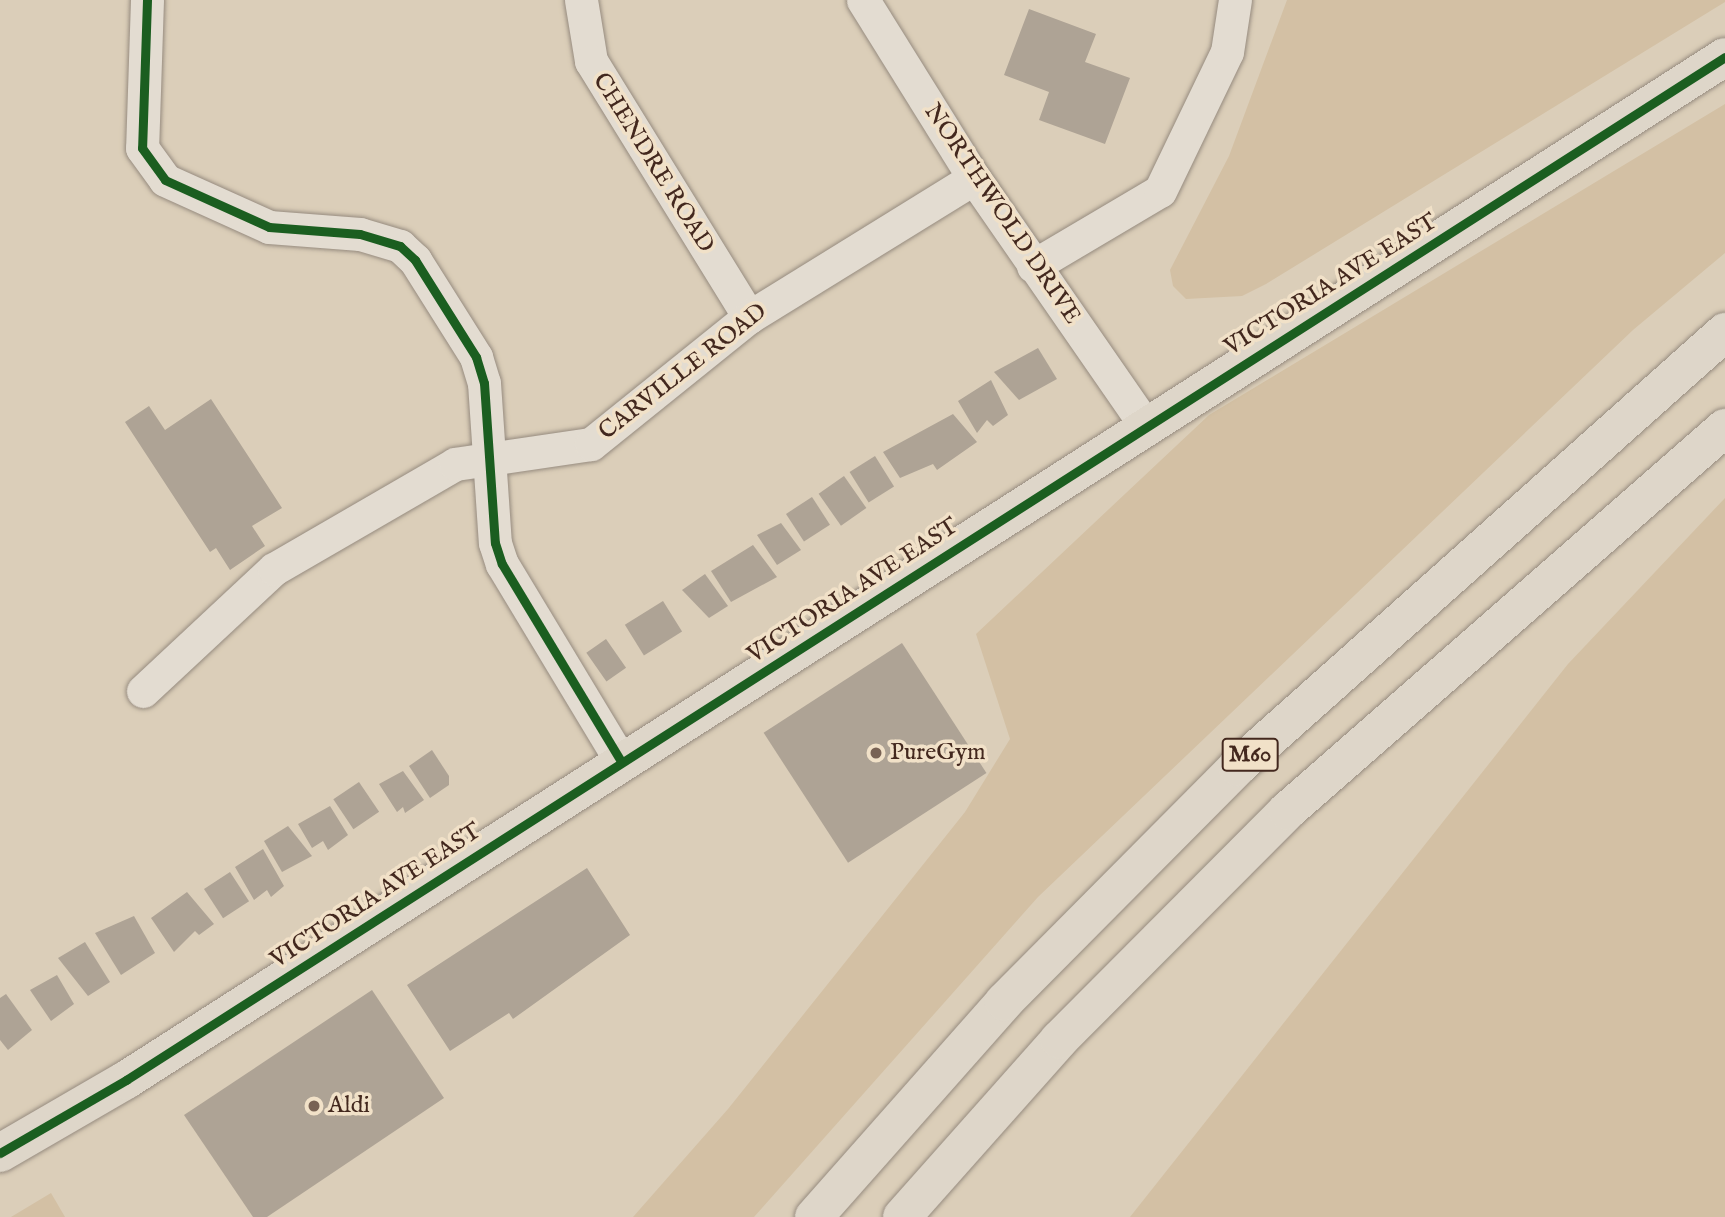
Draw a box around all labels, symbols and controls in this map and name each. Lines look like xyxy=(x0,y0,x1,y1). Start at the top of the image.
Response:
street label: CHENDRE ROAD xyxy=(586,68,720,258)
street label: NORTHWOLD DRIVE xyxy=(917,98,1087,330)
street label: VICTORIA AVE EAST xyxy=(1219,208,1443,362)
street label: CARVILLE ROAD xyxy=(593,298,773,446)
street label: VICTORIA AVE EAST xyxy=(742,512,964,670)
road number: M60 xyxy=(1220,736,1280,775)
place label: PureGym xyxy=(890,739,986,767)
marker: PureGym xyxy=(868,745,884,761)
street label: VICTORIA AVE EAST xyxy=(265,817,487,975)
place label: Aldi xyxy=(328,1092,370,1120)
marker: Aldi xyxy=(306,1098,322,1114)

